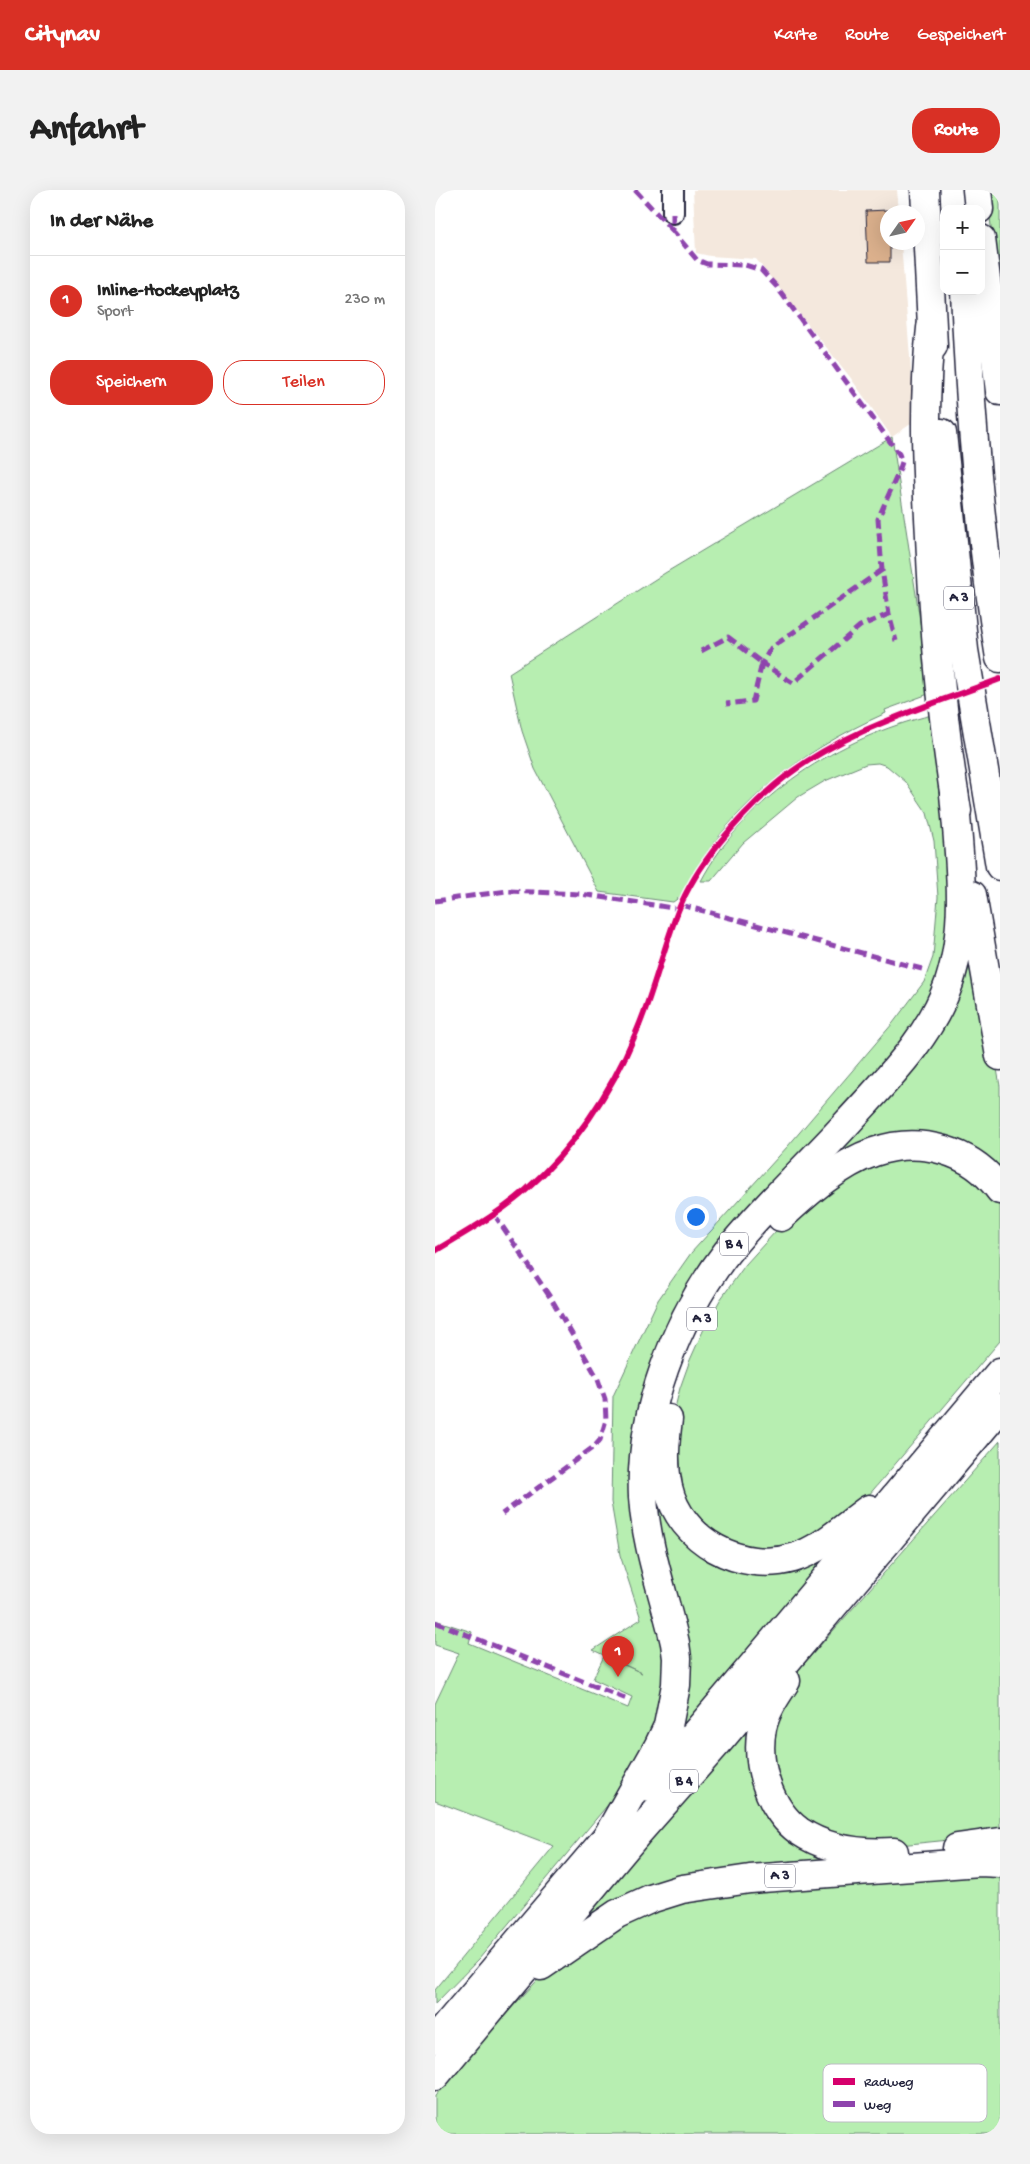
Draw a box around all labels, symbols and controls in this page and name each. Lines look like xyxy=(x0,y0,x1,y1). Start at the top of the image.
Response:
text: Citynav xyxy=(25,21,100,50)
text: Karte xyxy=(774,25,817,46)
text: Route xyxy=(845,25,889,46)
text: Gespeichert xyxy=(917,25,1005,46)
button: Route xyxy=(912,108,1000,153)
text: Anfahrt xyxy=(30,110,143,151)
north arrow xyxy=(880,205,925,250)
map controls xyxy=(940,205,985,295)
button: + xyxy=(940,205,985,250)
text: In der Nähe xyxy=(50,210,153,235)
button: − xyxy=(940,250,985,295)
text: Inline-Hockeyplatz xyxy=(97,280,239,303)
text: 1 xyxy=(63,291,69,310)
text: 230 m xyxy=(345,291,385,310)
text: Sport xyxy=(97,303,133,322)
button: Speichern xyxy=(50,360,213,405)
button: Teilen xyxy=(223,360,385,405)
road number: A 3 xyxy=(944,586,974,609)
your location xyxy=(683,1204,709,1230)
road number: B 4 xyxy=(720,1232,748,1256)
road number: A 3 xyxy=(687,1308,717,1330)
pin: 1 xyxy=(602,1636,634,1677)
road number: B 4 xyxy=(670,1770,698,1792)
road number: A 3 xyxy=(765,1864,795,1888)
legend xyxy=(823,2064,987,2122)
text: Radweg xyxy=(864,2075,913,2092)
text: Weg xyxy=(864,2098,891,2115)

